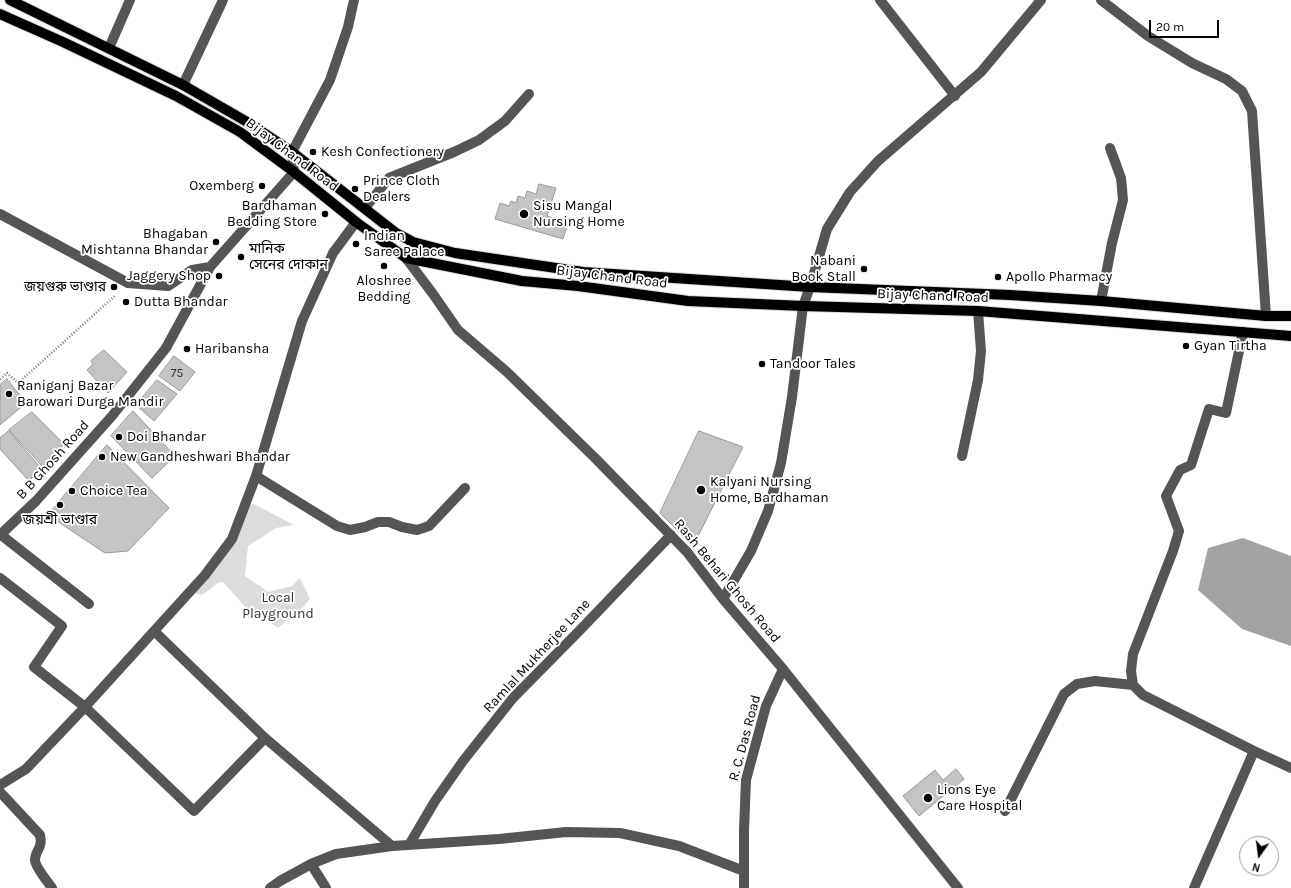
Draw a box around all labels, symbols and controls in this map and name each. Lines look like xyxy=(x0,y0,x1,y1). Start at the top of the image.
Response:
scale bar xyxy=(1151,12,1221,38)
text: 20 m xyxy=(1156,20,1184,34)
street label: Bijay Chand Road xyxy=(242,115,342,195)
place label: Kesh Confectionery xyxy=(321,144,444,160)
marker: Kesh Confectionery xyxy=(308,147,318,157)
place label: Prince Cloth Dealers xyxy=(363,173,440,206)
place label: Oxemberg xyxy=(189,178,254,194)
marker: Oxemberg xyxy=(257,181,267,191)
marker: Prince Cloth Dealers xyxy=(350,184,360,194)
place label: Bardhaman Bedding Store xyxy=(227,198,317,230)
place label: Sisu Mangal Nursing Home xyxy=(533,198,625,230)
marker: Sisu Mangal Nursing Home xyxy=(518,208,530,220)
marker: Bardhaman Bedding Store xyxy=(320,209,330,219)
place label: Bhagaban Mishtanna Bhandar xyxy=(81,226,208,258)
place label: Indian Saree Palace xyxy=(364,228,444,260)
marker: Bhagaban Mishtanna Bhandar xyxy=(211,237,221,247)
marker: Indian Saree Palace xyxy=(351,239,361,249)
place label: মানিক সেনের দোকান xyxy=(249,241,328,274)
marker: মানিক সেনের দোকান xyxy=(236,252,246,262)
place label: Nabani Book Stall xyxy=(792,253,856,286)
marker: Aloshree Bedding xyxy=(379,261,389,271)
street label: Bijay Chand Road xyxy=(555,262,669,292)
marker: Nabani Book Stall xyxy=(859,264,869,274)
place label: Jaggery Shop xyxy=(127,268,211,284)
place label: Apollo Pharmacy xyxy=(1006,269,1112,285)
marker: Jaggery Shop xyxy=(214,271,224,281)
marker: Apollo Pharmacy xyxy=(993,272,1003,282)
place label: Aloshree Bedding xyxy=(357,273,411,306)
place label: জয়গুরু ভাণ্ডার xyxy=(24,279,106,295)
marker: জয়গুরু ভাণ্ডার xyxy=(109,282,119,292)
street label: Bijay Chand Road xyxy=(877,286,989,306)
place label: Dutta Bhandar xyxy=(134,294,228,310)
marker: Dutta Bhandar xyxy=(121,297,131,307)
place label: Gyan Tirtha xyxy=(1194,338,1267,354)
place label: Haribansha xyxy=(195,341,269,357)
marker: Gyan Tirtha xyxy=(1181,341,1191,351)
marker: Haribansha xyxy=(182,344,192,354)
place label: Tandoor Tales xyxy=(770,356,856,372)
marker: Tandoor Tales xyxy=(757,359,767,369)
house number: 75 xyxy=(171,367,183,381)
place label: Raniganj Bazar Barowari Durga Mandir xyxy=(17,378,164,410)
marker: Raniganj Bazar Barowari Durga Mandir xyxy=(4,389,14,399)
street label: B B Ghosh Road xyxy=(13,417,93,503)
place label: Doi Bhandar xyxy=(127,429,206,445)
marker: Doi Bhandar xyxy=(114,432,124,442)
place label: New Gandheshwari Bhandar xyxy=(110,449,290,465)
marker: New Gandheshwari Bhandar xyxy=(97,452,107,462)
place label: Kalyani Nursing Home, Bardhaman xyxy=(710,474,829,506)
place label: Choice Tea xyxy=(80,483,147,499)
marker: Kalyani Nursing Home, Bardhaman xyxy=(695,484,707,496)
marker: Choice Tea xyxy=(67,486,77,496)
marker: জয়শ্রী ভাণ্ডার xyxy=(55,500,65,510)
place label: জয়শ্রী ভাণ্ডার xyxy=(23,512,97,528)
street label: Rash Behari Ghosh Road xyxy=(670,516,784,646)
park label: Local Playground xyxy=(242,590,314,622)
street label: Ramlal Mukherjee Lane xyxy=(480,596,594,716)
street label: R. C. Das Road xyxy=(725,693,765,783)
place label: Lions Eye Care Hospital xyxy=(937,782,1022,814)
marker: Lions Eye Care Hospital xyxy=(922,792,934,804)
north arrow xyxy=(1239,836,1279,876)
text: N xyxy=(1251,860,1262,874)

